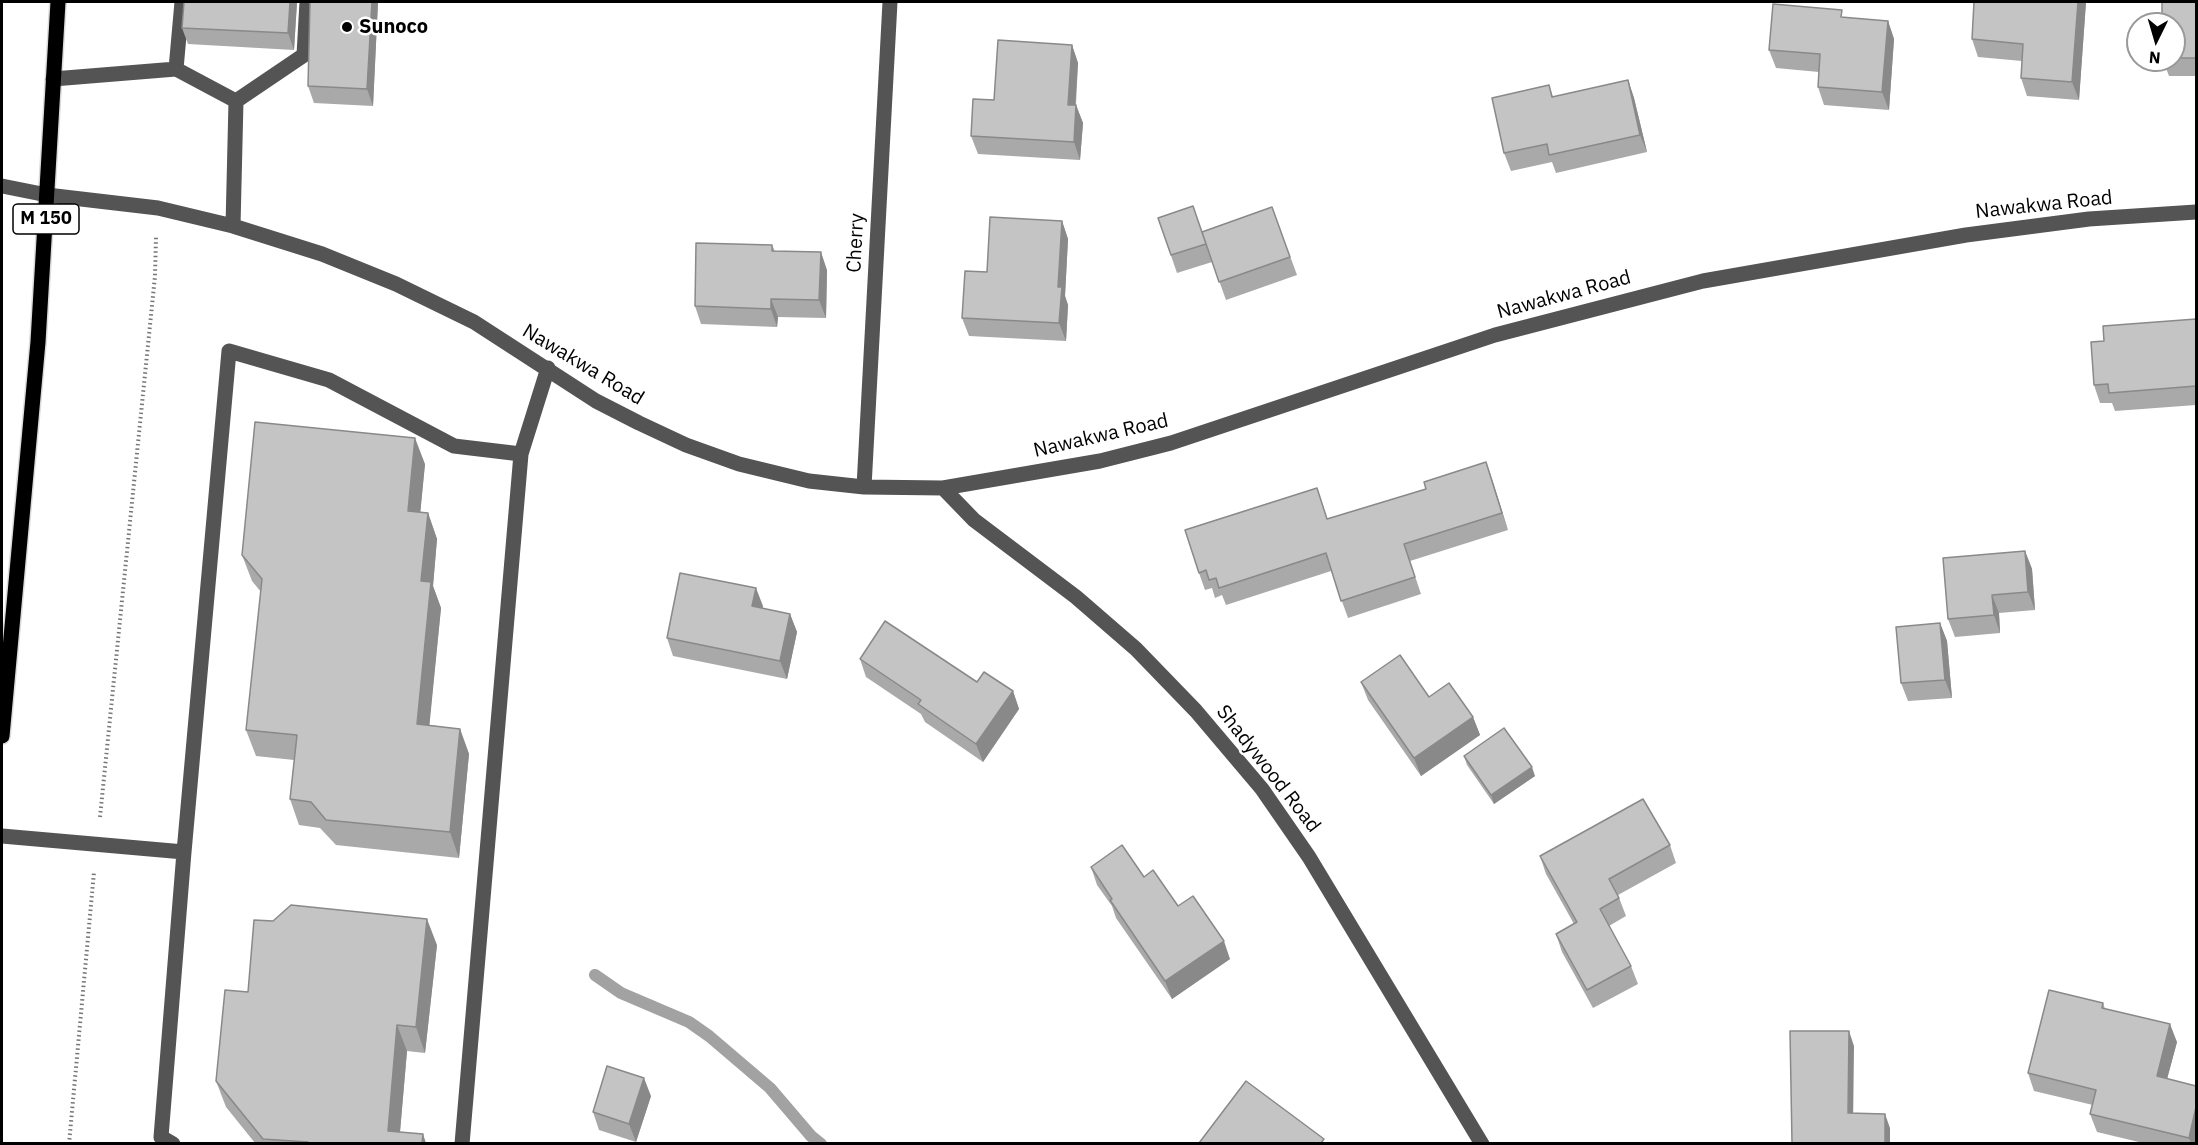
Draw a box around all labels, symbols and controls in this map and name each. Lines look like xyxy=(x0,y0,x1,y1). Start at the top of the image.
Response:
north arrow xyxy=(2126,12,2186,72)
place label: Sunoco xyxy=(359,15,428,39)
marker: Sunoco xyxy=(340,20,354,34)
text: N xyxy=(2148,47,2161,68)
street label: Nawakwa Road xyxy=(1974,186,2114,224)
road number: M 150 xyxy=(13,204,79,234)
street label: Cherry xyxy=(842,213,870,273)
street label: Nawakwa Road xyxy=(1494,266,1634,324)
street label: Nawakwa Road xyxy=(518,319,648,411)
street label: Nawakwa Road xyxy=(1031,409,1171,463)
street label: Shadywood Road xyxy=(1211,700,1325,838)

